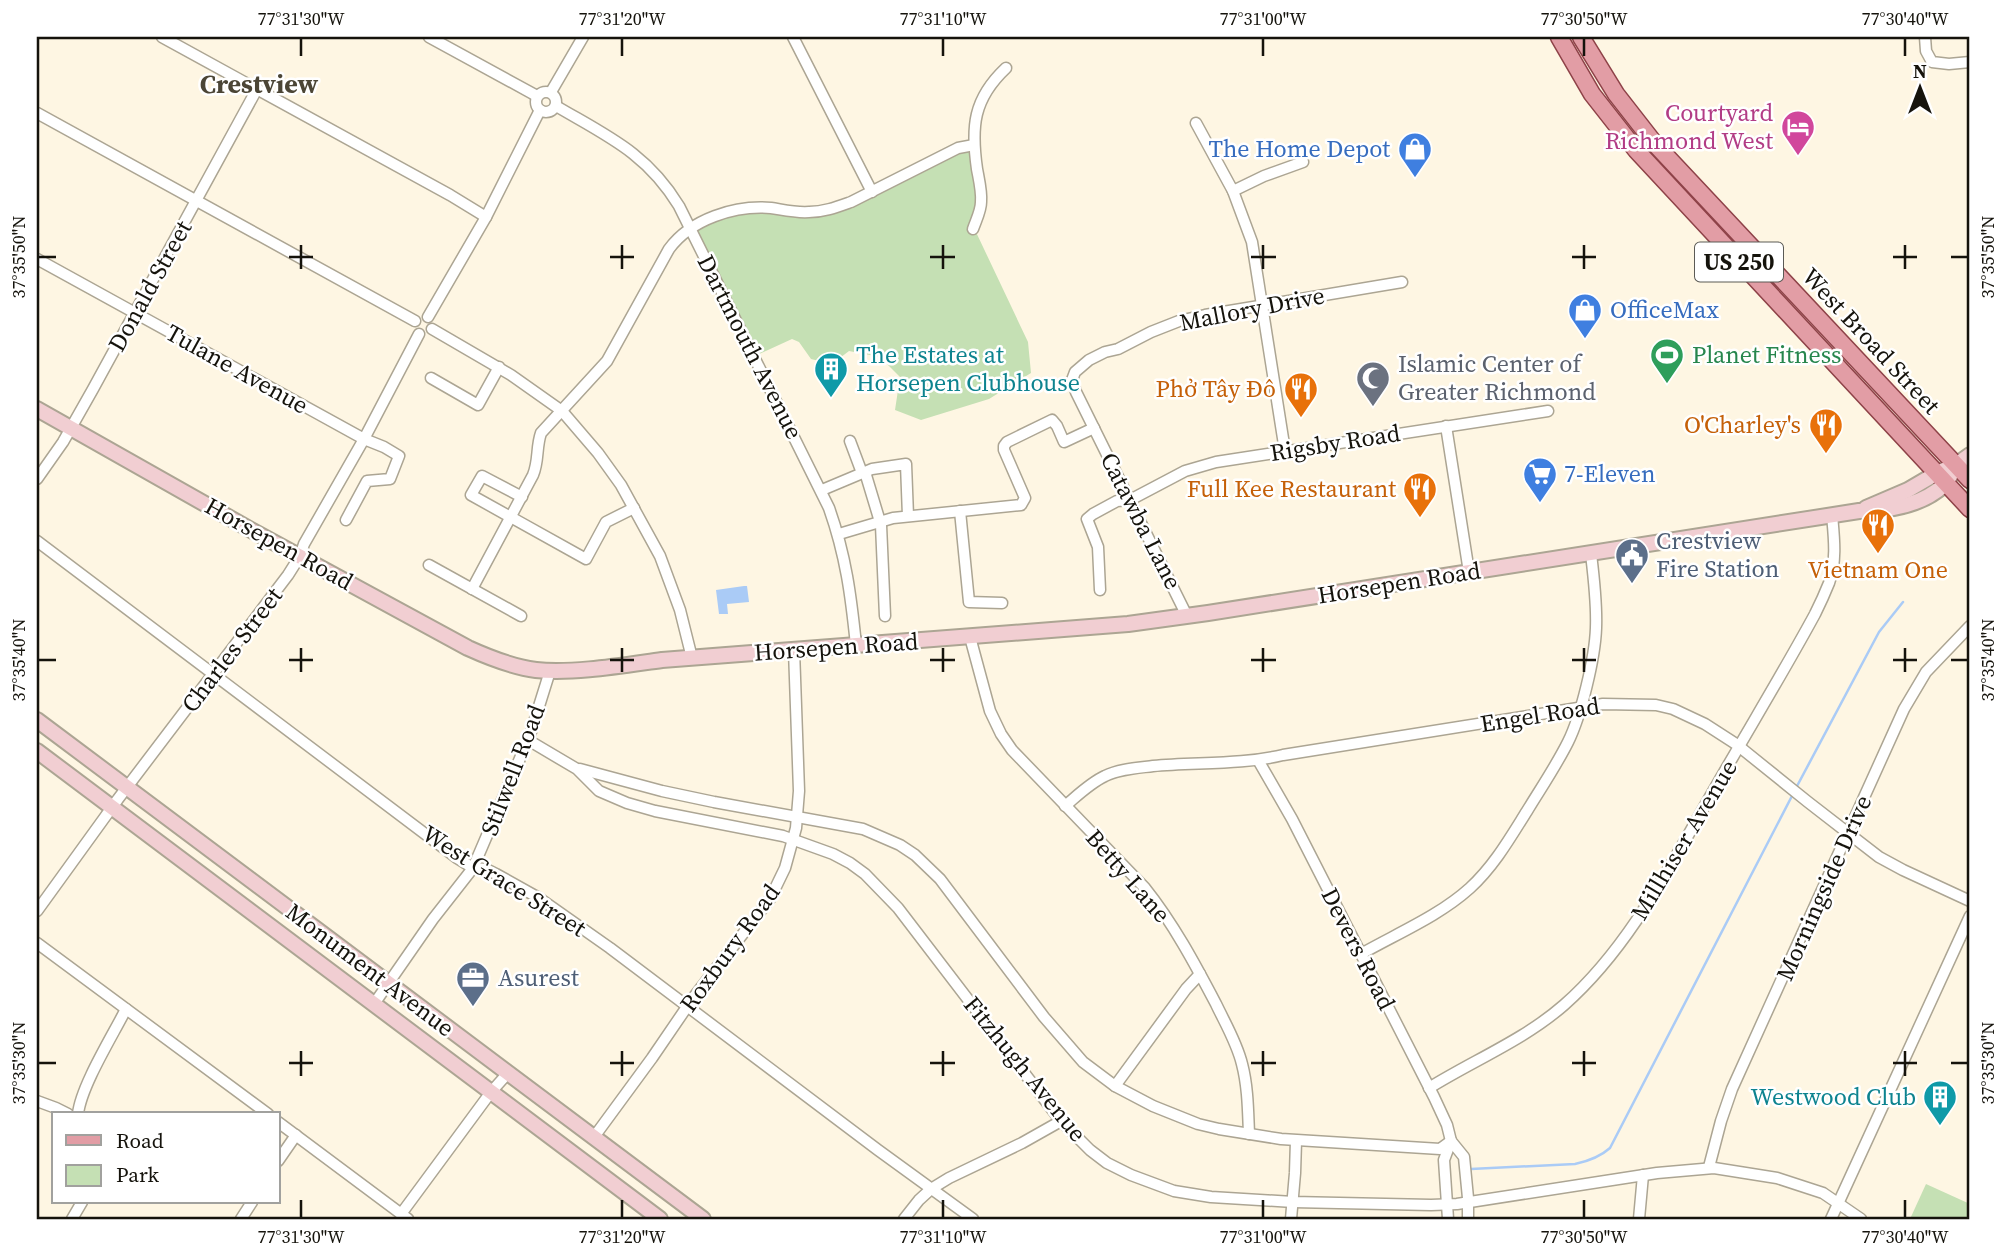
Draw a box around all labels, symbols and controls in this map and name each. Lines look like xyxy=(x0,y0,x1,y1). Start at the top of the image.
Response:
text: 77°31'30"W xyxy=(258,6,345,31)
text: 77°31'20"W xyxy=(579,6,666,31)
text: 77°31'10"W xyxy=(900,6,987,31)
text: 77°31'00"W xyxy=(1220,6,1307,31)
text: 77°30'50"W xyxy=(1541,6,1628,31)
text: 77°30'40"W xyxy=(1862,6,1949,31)
north arrow xyxy=(1884,52,1954,122)
text: N xyxy=(1913,58,1927,84)
district label: Crestview xyxy=(200,66,319,102)
place label: Courtyard Richmond West xyxy=(1605,96,1773,157)
hotel icon: Courtyard Richmond West xyxy=(1779,108,1817,157)
shop icon: The Home Depot xyxy=(1396,130,1434,179)
place label: The Home Depot xyxy=(1208,132,1390,165)
street label: Donald Street xyxy=(100,214,199,357)
text: 37°35'50"N xyxy=(6,216,31,298)
text: 37°35'50"N xyxy=(1975,216,2000,298)
road number: US 250 xyxy=(1695,243,1783,282)
street label: Dartmouth Avenue xyxy=(690,249,811,445)
street label: West Broad Street xyxy=(1795,260,1948,421)
street label: Mallory Drive xyxy=(1177,278,1327,339)
shop icon: OfficeMax xyxy=(1566,291,1604,340)
place label: OfficeMax xyxy=(1610,293,1719,326)
street label: Tulane Avenue xyxy=(160,316,314,421)
sports icon: Planet Fitness xyxy=(1648,336,1686,385)
place label: The Estates at Horsepen Clubhouse xyxy=(856,338,1080,399)
place label: Planet Fitness xyxy=(1692,338,1842,371)
place label: Islamic Center of Greater Richmond xyxy=(1398,347,1596,408)
building icon: The Estates at Horsepen Clubhouse xyxy=(812,350,850,399)
mosque icon: Islamic Center of Greater Richmond xyxy=(1354,359,1392,408)
restaurant icon: Phở Tây Đô xyxy=(1282,370,1320,419)
place label: Phở Tây Đô xyxy=(1156,372,1276,405)
restaurant icon: O'Charley's xyxy=(1807,406,1845,455)
place label: O'Charley's xyxy=(1684,408,1801,441)
street label: Rigsby Road xyxy=(1268,416,1403,469)
street label: Catawba Lane xyxy=(1093,447,1190,595)
supermarket icon: 7-Eleven xyxy=(1521,455,1559,504)
place label: 7-Eleven xyxy=(1564,457,1656,490)
restaurant icon: Full Kee Restaurant xyxy=(1401,470,1439,519)
place label: Full Kee Restaurant xyxy=(1187,472,1396,505)
street label: Horsepen Road xyxy=(199,489,360,598)
restaurant icon: Vietnam One xyxy=(1859,506,1897,555)
place label: Crestview Fire Station xyxy=(1656,524,1779,585)
public building icon: Crestview Fire Station xyxy=(1613,536,1651,585)
street label: Horsepen Road xyxy=(1315,553,1483,612)
place label: Vietnam One xyxy=(1808,553,1948,586)
street label: Charles Street xyxy=(174,580,290,719)
text: 37°35'40"N xyxy=(6,619,31,701)
text: 37°35'40"N xyxy=(1975,619,2000,701)
street label: Horsepen Road xyxy=(753,624,920,669)
street label: Engel Road xyxy=(1478,689,1602,740)
street label: Stilwell Road xyxy=(472,699,553,840)
street label: Millhiser Avenue xyxy=(1623,753,1745,926)
street label: Morningside Drive xyxy=(1768,790,1879,986)
street label: West Grace Street xyxy=(416,817,593,944)
street label: Betty Lane xyxy=(1078,822,1178,930)
street label: Roxbury Road xyxy=(672,877,788,1018)
street label: Devers Road xyxy=(1314,882,1404,1016)
street label: Monument Avenue xyxy=(279,895,461,1044)
office icon: Asurest xyxy=(454,959,492,1008)
place label: Asurest xyxy=(498,961,579,994)
street label: Fitzhugh Avenue xyxy=(956,989,1094,1148)
text: 37°35'30"N xyxy=(6,1022,31,1104)
text: 37°35'30"N xyxy=(1975,1022,2000,1104)
building icon: Westwood Club xyxy=(1921,1078,1959,1127)
place label: Westwood Club xyxy=(1751,1080,1916,1113)
legend xyxy=(52,1112,280,1204)
text: Road xyxy=(116,1126,164,1155)
text: Park xyxy=(116,1160,160,1189)
text: 77°31'30"W xyxy=(258,1224,345,1249)
text: 77°31'20"W xyxy=(579,1224,666,1249)
text: 77°31'10"W xyxy=(900,1224,987,1249)
text: 77°31'00"W xyxy=(1220,1224,1307,1249)
text: 77°30'50"W xyxy=(1541,1224,1628,1249)
text: 77°30'40"W xyxy=(1862,1224,1949,1249)

